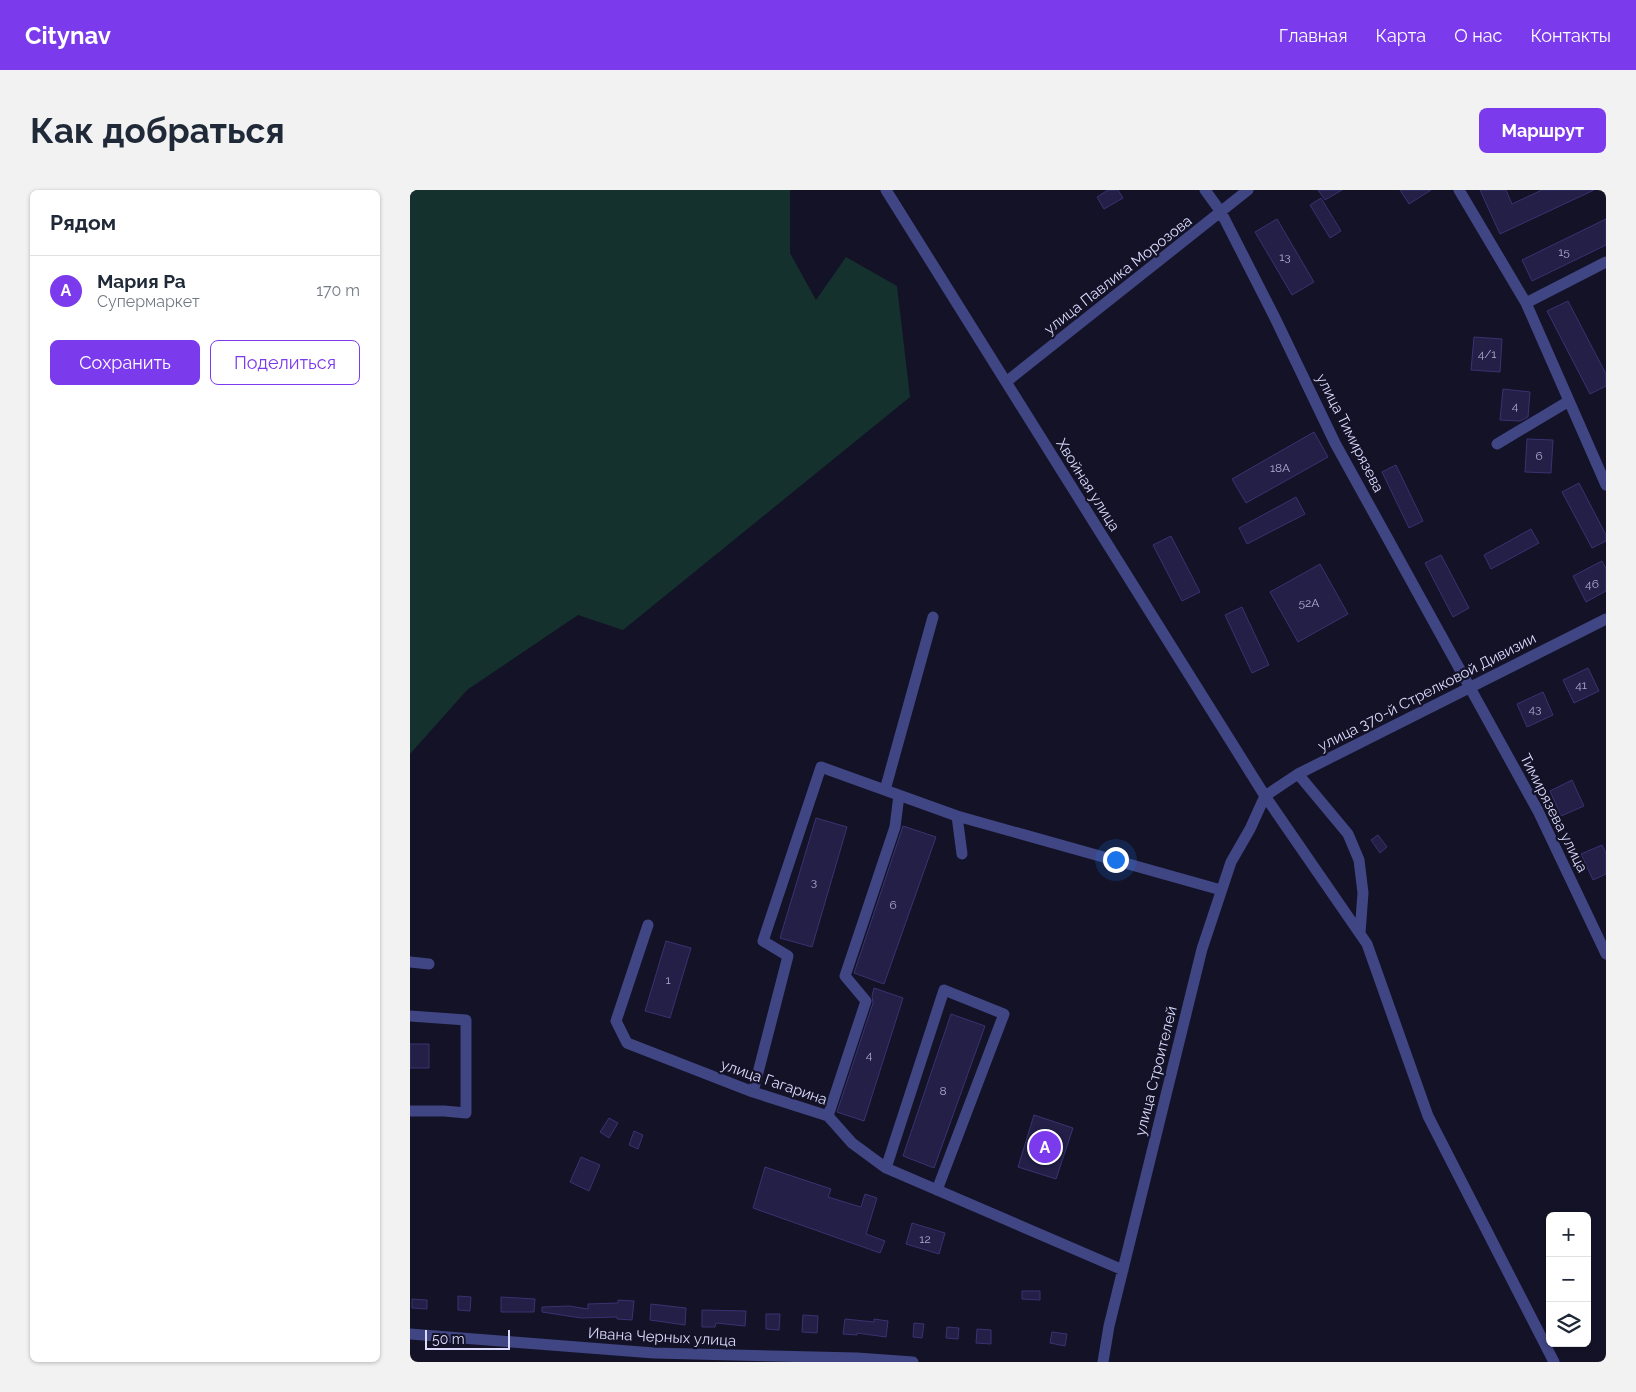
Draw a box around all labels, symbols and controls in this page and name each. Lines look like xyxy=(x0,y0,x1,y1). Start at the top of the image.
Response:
text: Citynav xyxy=(25,21,111,50)
text: Главная xyxy=(1279,25,1347,46)
text: Карта xyxy=(1375,25,1426,46)
text: О нас xyxy=(1454,25,1502,46)
text: Контакты xyxy=(1530,25,1611,46)
button: Маршрут xyxy=(1479,108,1606,153)
text: Как добраться xyxy=(30,110,285,151)
text: Рядом xyxy=(50,210,116,235)
street label: улица Павлика Морозова xyxy=(1041,212,1195,338)
house number: 15 xyxy=(1558,245,1570,259)
house number: 13 xyxy=(1279,250,1291,264)
text: Мария Ра xyxy=(97,270,186,292)
text: A xyxy=(61,281,71,300)
text: 170 m xyxy=(316,281,360,300)
text: Супермаркет xyxy=(97,292,200,311)
button: Сохранить xyxy=(50,340,200,385)
button: Поделиться xyxy=(210,340,360,385)
house number: 4/1 xyxy=(1478,347,1496,361)
street label: улица Тимирязева xyxy=(1312,371,1388,495)
house number: 4 xyxy=(1512,399,1519,413)
street label: Хвойная улица xyxy=(1052,435,1124,535)
house number: 6 xyxy=(1535,449,1543,463)
house number: 18А xyxy=(1270,461,1290,475)
house number: 46 xyxy=(1585,577,1599,591)
house number: 52А xyxy=(1299,596,1319,610)
street label: улица 370-й Стрелковой Дивизии xyxy=(1315,629,1539,755)
house number: 41 xyxy=(1575,678,1587,692)
house number: 43 xyxy=(1529,702,1541,716)
street label: Тимирязева улица xyxy=(1516,751,1592,875)
your location xyxy=(1103,847,1129,873)
house number: 3 xyxy=(811,875,817,889)
house number: 6 xyxy=(889,898,897,912)
house number: 1 xyxy=(665,973,671,987)
street label: улица Строителей xyxy=(1131,1004,1181,1138)
house number: 4 xyxy=(866,1048,873,1062)
street label: улица Гагарина xyxy=(718,1055,830,1109)
house number: 8 xyxy=(939,1084,947,1098)
pin: A xyxy=(1029,1128,1061,1166)
map controls xyxy=(1546,1212,1591,1347)
button: + xyxy=(1546,1212,1591,1257)
house number: 12 xyxy=(919,1232,931,1246)
button: − xyxy=(1546,1257,1591,1302)
button: layers xyxy=(1546,1302,1591,1347)
street label: Ивана Черных улица xyxy=(587,1324,737,1350)
scale bar xyxy=(425,1327,510,1350)
text: 50 m xyxy=(432,1331,465,1347)

